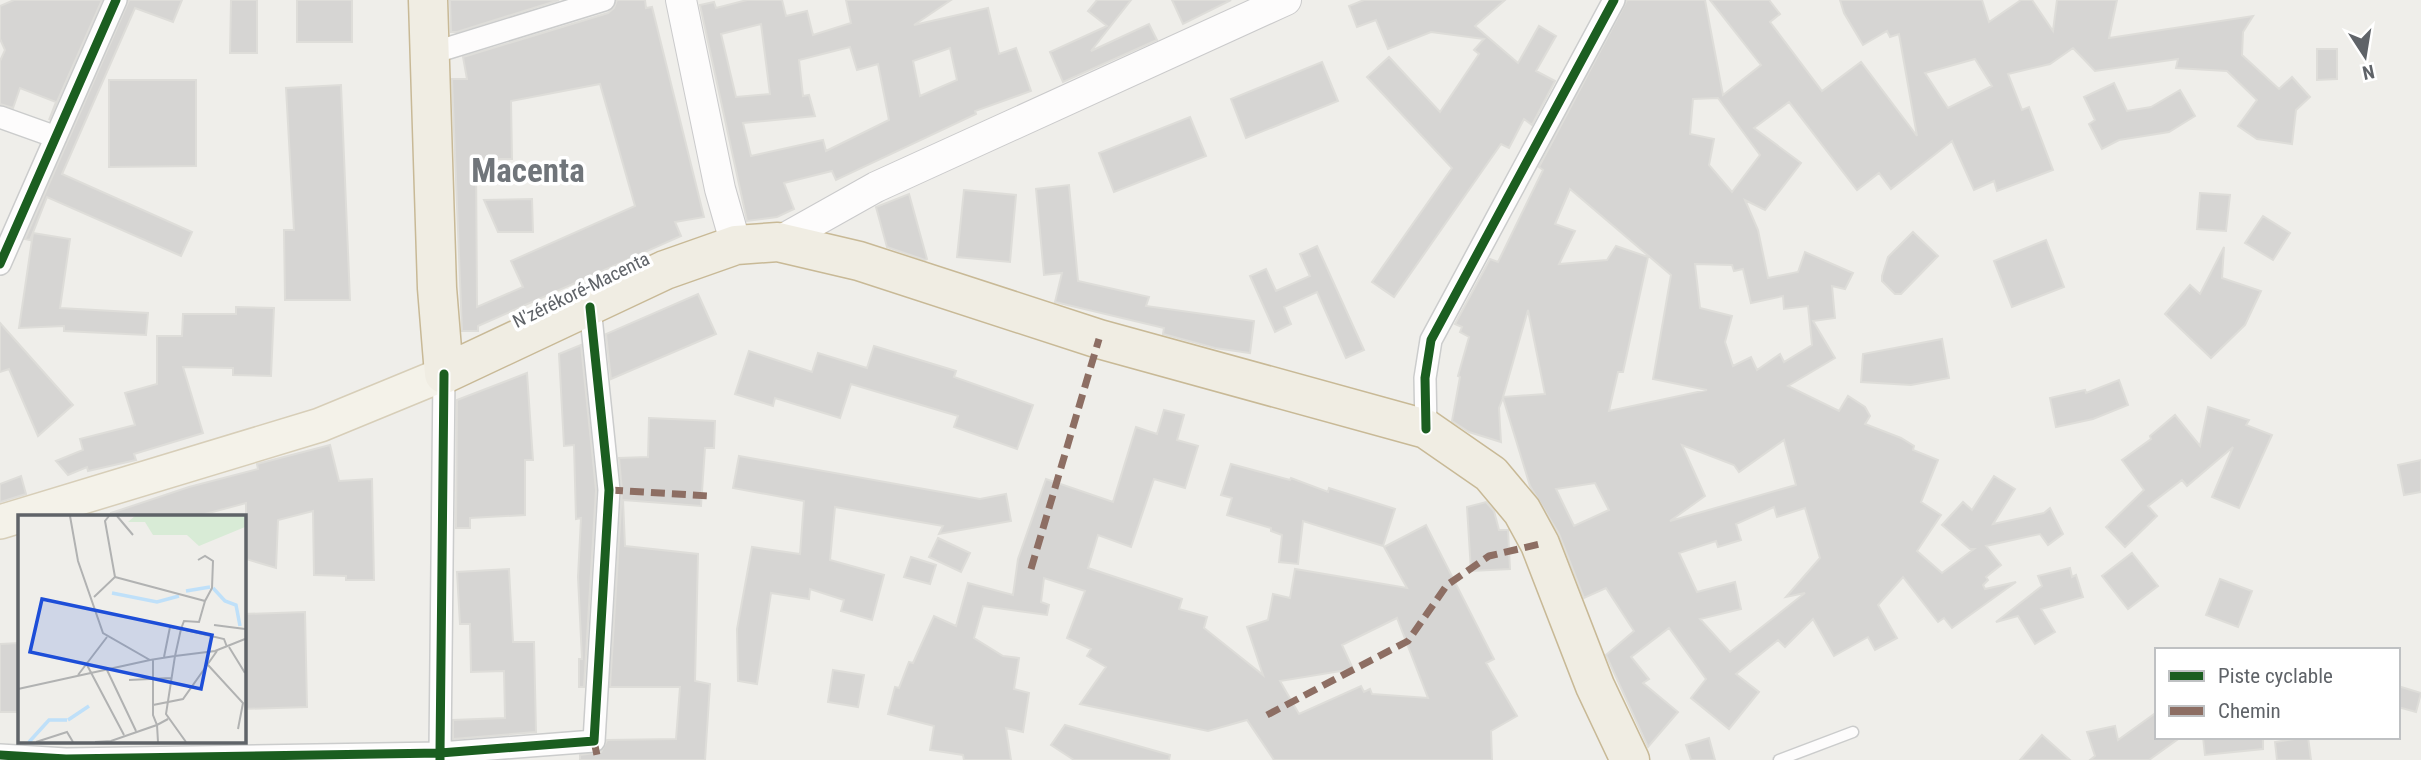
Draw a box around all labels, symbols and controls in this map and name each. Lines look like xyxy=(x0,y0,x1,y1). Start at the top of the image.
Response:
north arrow xyxy=(2330,21,2400,91)
text: N xyxy=(2360,60,2377,85)
district label: Macenta xyxy=(471,151,585,190)
street label: N'zérékoré-Macenta xyxy=(509,247,653,333)
inset map xyxy=(18,515,245,742)
legend xyxy=(2155,648,2400,739)
text: Piste cyclable xyxy=(2218,664,2333,688)
text: Chemin xyxy=(2218,699,2281,723)

